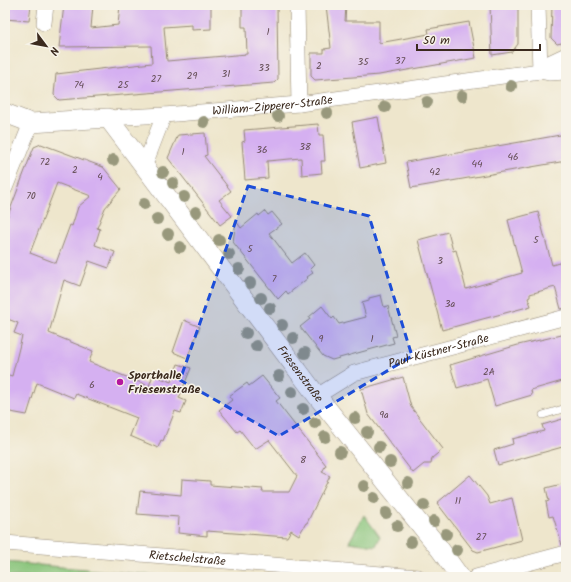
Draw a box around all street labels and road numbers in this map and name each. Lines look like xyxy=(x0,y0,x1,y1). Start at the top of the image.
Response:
street label: William-Zipperer-Straße xyxy=(212,90,335,121)
street label: Paul-Küstner-Straße xyxy=(386,328,492,373)
street label: Friesenstraße xyxy=(272,341,328,407)
street label: Rietschelstraße xyxy=(148,545,227,571)

